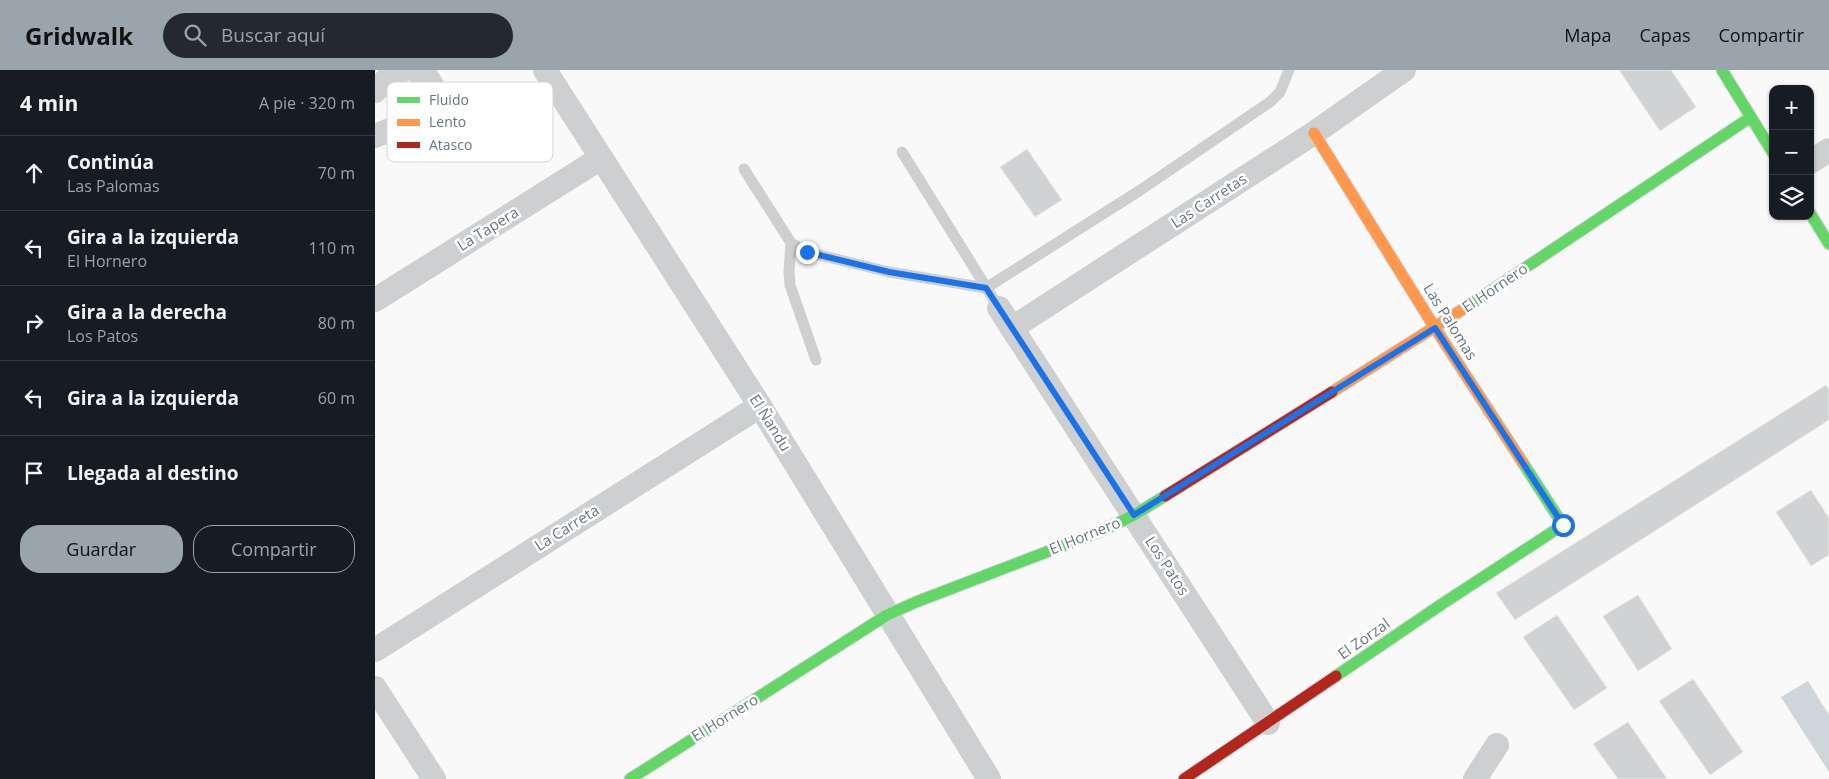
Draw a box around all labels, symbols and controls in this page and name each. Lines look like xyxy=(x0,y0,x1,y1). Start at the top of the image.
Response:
search box xyxy=(163,13,513,58)
text: Gridwalk xyxy=(25,19,133,52)
icon: search xyxy=(181,21,209,49)
text: Buscar aquí xyxy=(221,22,325,48)
text: Mapa xyxy=(1564,23,1612,47)
text: Capas xyxy=(1640,23,1690,47)
text: Compartir xyxy=(1718,23,1804,47)
legend xyxy=(387,82,553,162)
map controls xyxy=(1769,85,1814,220)
button: + xyxy=(1769,85,1814,130)
text: 4 min xyxy=(20,89,78,117)
text: Fluido xyxy=(429,90,469,109)
text: A pie · 320 m xyxy=(259,92,355,114)
text: Lento xyxy=(429,112,466,131)
button: − xyxy=(1769,130,1814,175)
text: Atasco xyxy=(429,135,472,154)
text: Continúa xyxy=(67,149,154,175)
icon: ahead xyxy=(20,159,48,187)
text: 70 m xyxy=(318,162,355,184)
street label: Las Carretas xyxy=(1167,168,1250,232)
text: Las Palomas xyxy=(67,175,160,197)
button: layers xyxy=(1769,175,1814,220)
street label: La Tapera xyxy=(453,201,522,255)
text: Gira a la izquierda xyxy=(67,224,239,250)
icon: left xyxy=(20,234,48,262)
text: 110 m xyxy=(309,237,355,259)
route end xyxy=(796,241,819,264)
text: El Hornero xyxy=(67,250,147,272)
street label: El Hornero xyxy=(1458,258,1531,316)
street label: Las Palomas xyxy=(1419,279,1482,364)
text: Gira a la derecha xyxy=(67,299,227,325)
icon: right xyxy=(20,309,48,337)
text: 80 m xyxy=(318,312,355,334)
text: Los Patos xyxy=(67,325,138,347)
icon: left xyxy=(20,384,48,412)
text: Gira a la izquierda xyxy=(67,385,239,411)
text: 60 m xyxy=(318,387,355,409)
street label: El Ñandu xyxy=(746,390,796,455)
icon: arrive xyxy=(20,459,48,487)
text: Llegada al destino xyxy=(67,460,239,486)
street label: La Carreta xyxy=(531,500,602,555)
street label: El Hornero xyxy=(1046,512,1123,558)
route start xyxy=(1552,514,1575,537)
button: Guardar xyxy=(20,525,183,573)
button: Compartir xyxy=(193,525,355,573)
street label: Los Patos xyxy=(1141,532,1194,599)
street label: El Zorzal xyxy=(1334,613,1393,663)
street label: El Hornero xyxy=(687,689,762,746)

